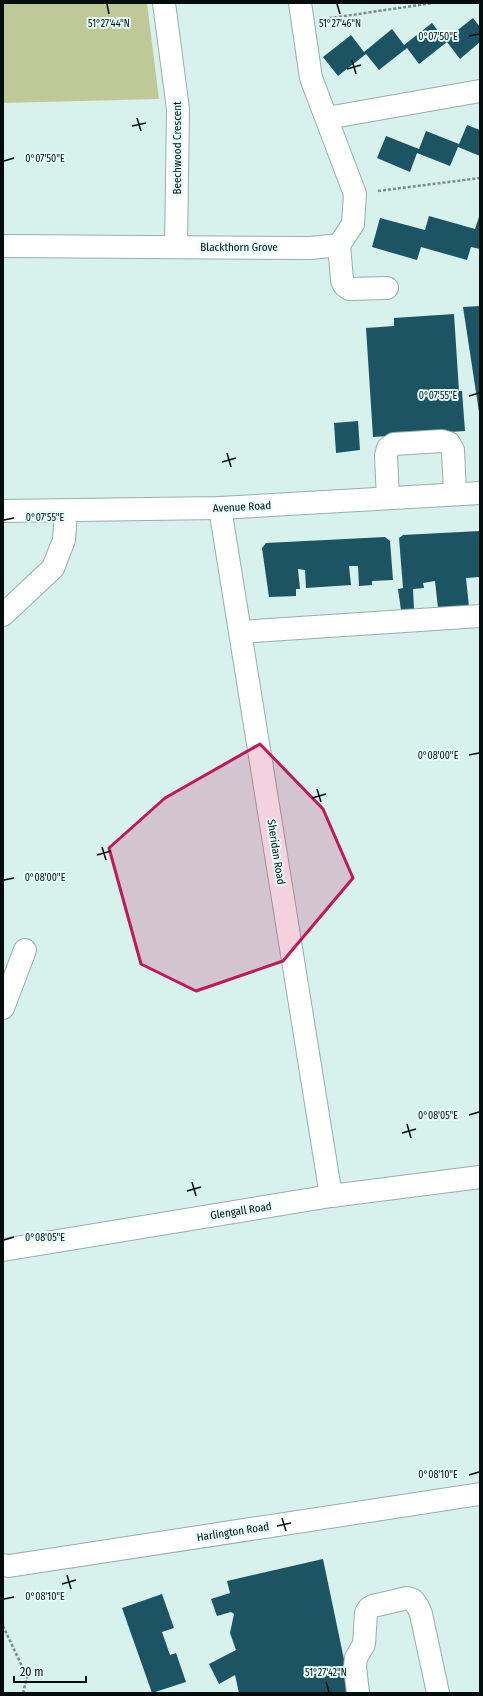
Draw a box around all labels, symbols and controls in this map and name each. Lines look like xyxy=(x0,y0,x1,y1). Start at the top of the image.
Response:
text: 51°27'44"N xyxy=(88,18,130,30)
text: 51°27'46"N xyxy=(319,18,361,30)
text: 0°07'50"E xyxy=(418,31,458,43)
street label: Beechwood Crescent xyxy=(171,101,184,195)
text: 0°07'50"E xyxy=(25,153,65,165)
street label: Blackthorn Grove xyxy=(200,241,278,254)
text: 0°07'55"E xyxy=(419,390,458,402)
street label: Avenue Road xyxy=(212,499,272,515)
text: 0°07'55"E xyxy=(26,512,65,524)
text: 0°08'00"E xyxy=(418,750,459,762)
street label: Sheridan Road xyxy=(264,818,288,886)
text: 0°08'00"E xyxy=(25,872,66,884)
text: 0°08'05"E xyxy=(418,1110,458,1122)
street label: Glengall Road xyxy=(209,1200,273,1222)
text: 0°08'05"E xyxy=(25,1232,65,1244)
text: 0°08'10"E xyxy=(418,1469,458,1481)
street label: Harlington Road xyxy=(196,1520,270,1544)
text: 0°08'10"E xyxy=(25,1591,65,1603)
scale bar xyxy=(14,1658,86,1684)
text: 20 m xyxy=(20,1665,44,1679)
text: 51°27'42"N xyxy=(305,1667,347,1679)

